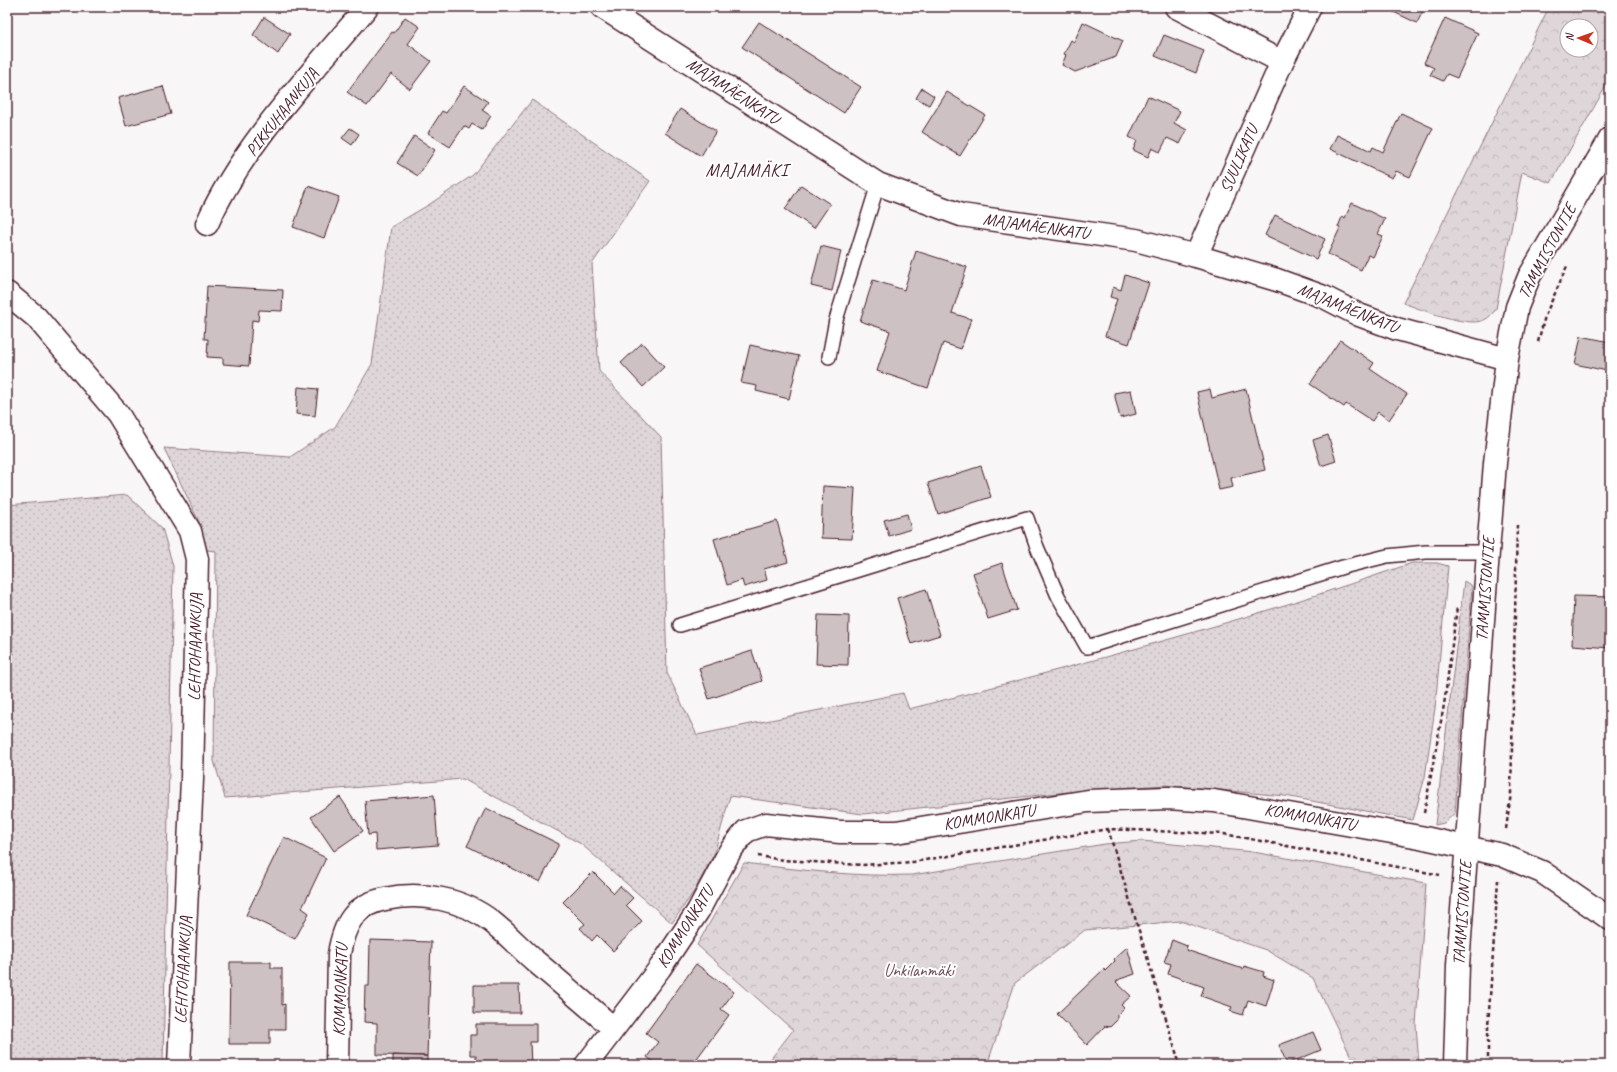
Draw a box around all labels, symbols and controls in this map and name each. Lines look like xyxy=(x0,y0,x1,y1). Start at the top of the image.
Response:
north arrow xyxy=(1559,18,1599,58)
text: N xyxy=(1562,32,1576,41)
street label: MAJAMÄENKATU xyxy=(683,53,786,130)
street label: PIKKUHAANKUJA xyxy=(241,63,323,160)
street label: SUULIKATU xyxy=(1215,120,1264,196)
district label: MAJAMÄKI xyxy=(705,159,791,181)
street label: TAMMISTONTIE xyxy=(1513,198,1582,302)
street label: MAJAMÄENKATU xyxy=(982,208,1093,244)
street label: MAJAMÄENKATU xyxy=(1295,278,1404,339)
street label: TAMMISTONTIE xyxy=(1471,533,1499,642)
street label: LEHTOHAANKUJA xyxy=(184,592,206,701)
street label: KOMMONKATU xyxy=(942,799,1040,835)
street label: KOMMONKATU xyxy=(1263,799,1361,836)
street label: TAMMISTONTIE xyxy=(1448,857,1476,966)
street label: KOMMONKATU xyxy=(652,879,720,972)
street label: LEHTOHAANKUJA xyxy=(170,915,196,1024)
street label: KOMMONKATU xyxy=(328,940,352,1036)
park label: Unkilanmäki xyxy=(884,960,956,981)

